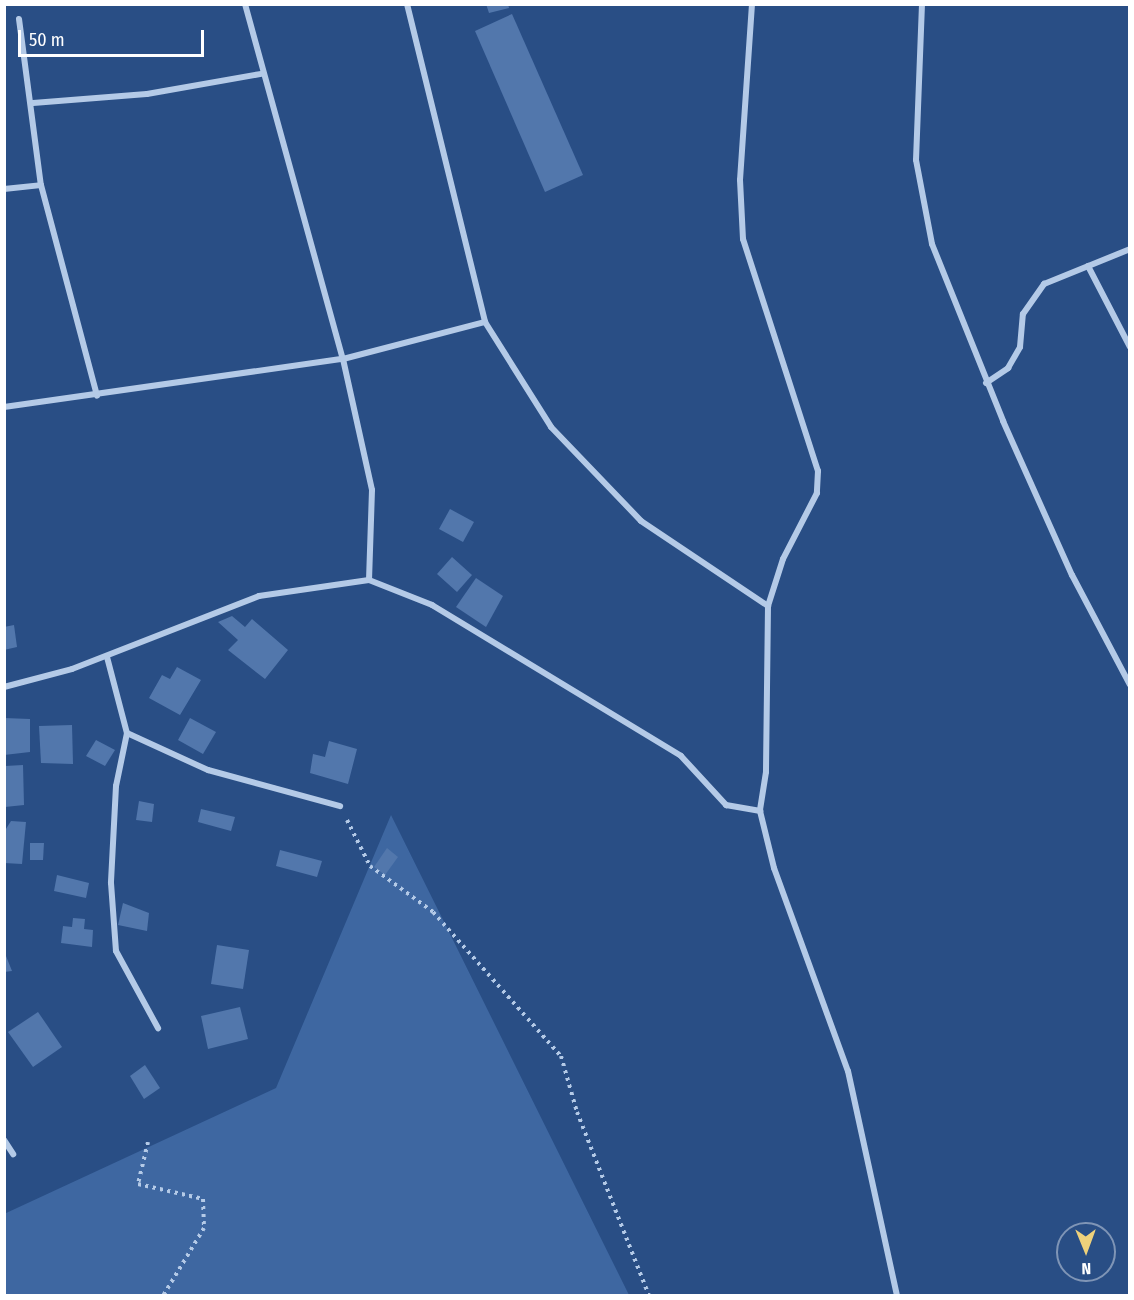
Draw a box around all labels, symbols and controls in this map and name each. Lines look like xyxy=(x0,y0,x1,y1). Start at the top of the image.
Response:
scale bar xyxy=(21,18,207,56)
text: 50 m xyxy=(29,29,65,51)
north arrow xyxy=(1056,1222,1116,1282)
text: N xyxy=(1081,1259,1091,1278)

